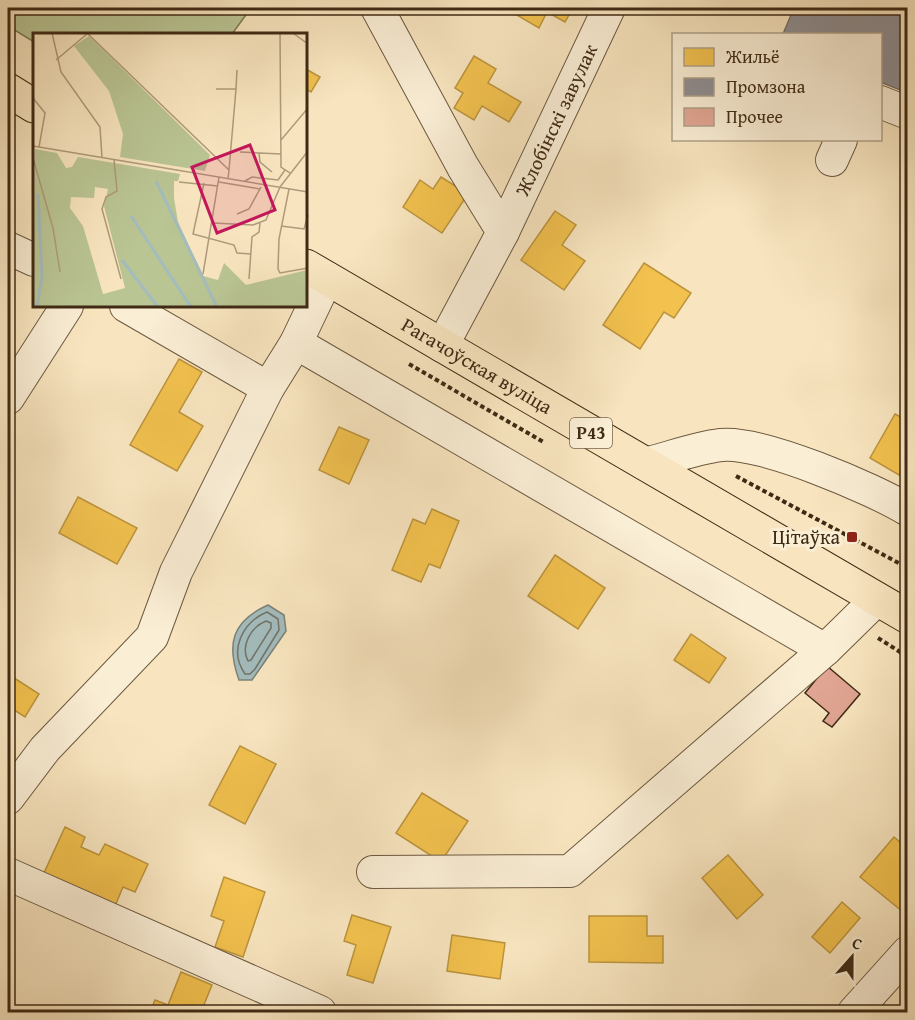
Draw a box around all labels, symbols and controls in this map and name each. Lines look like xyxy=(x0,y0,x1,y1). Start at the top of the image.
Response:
inset map xyxy=(33,33,308,308)
legend xyxy=(672,33,882,141)
street label: Жлобінскі завулак xyxy=(507,38,604,201)
text: Жильё xyxy=(725,43,780,70)
text: Промзона xyxy=(726,73,806,100)
text: Прочее xyxy=(726,103,783,130)
street label: Рагачоўская вуліца xyxy=(396,310,559,421)
road number: Р43 xyxy=(570,418,612,448)
place label: Цітаўка xyxy=(772,522,840,551)
marker: Цітаўка xyxy=(845,530,859,544)
north arrow xyxy=(822,927,882,987)
text: С xyxy=(849,930,866,956)

